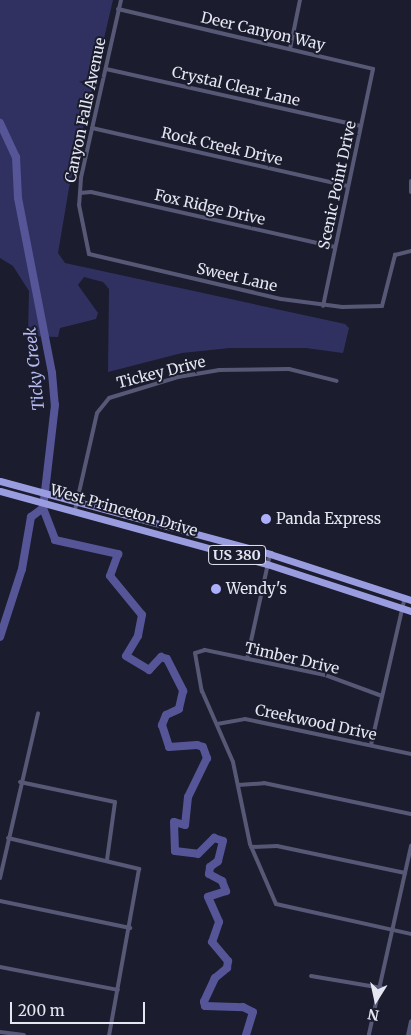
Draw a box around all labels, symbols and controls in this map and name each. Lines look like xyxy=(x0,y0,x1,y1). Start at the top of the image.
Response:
street label: Deer Canyon Way xyxy=(199,8,327,54)
street label: Canyon Falls Avenue xyxy=(61,36,109,184)
street label: Crystal Clear Lane xyxy=(170,62,302,110)
street label: Scenic Point Drive xyxy=(315,119,359,251)
street label: Rock Creek Drive xyxy=(160,123,284,169)
street label: Fox Ridge Drive xyxy=(153,186,267,228)
street label: Sweet Lane xyxy=(195,259,279,295)
water label: Ticky Creek xyxy=(20,326,48,412)
street label: Tickey Drive xyxy=(115,352,207,392)
street label: West Princeton Drive xyxy=(48,480,200,540)
place label: Panda Express xyxy=(276,510,381,528)
marker: Panda Express xyxy=(260,513,272,525)
road number: US 380 xyxy=(207,544,267,566)
place label: Wendy's xyxy=(226,580,287,598)
marker: Wendy's xyxy=(210,583,222,595)
street label: Timber Drive xyxy=(243,638,341,678)
street label: Creekwood Drive xyxy=(254,700,378,744)
north arrow xyxy=(351,975,401,1025)
scale bar xyxy=(12,992,148,1024)
text: 200 m xyxy=(18,1001,65,1020)
text: N xyxy=(366,1005,380,1025)

